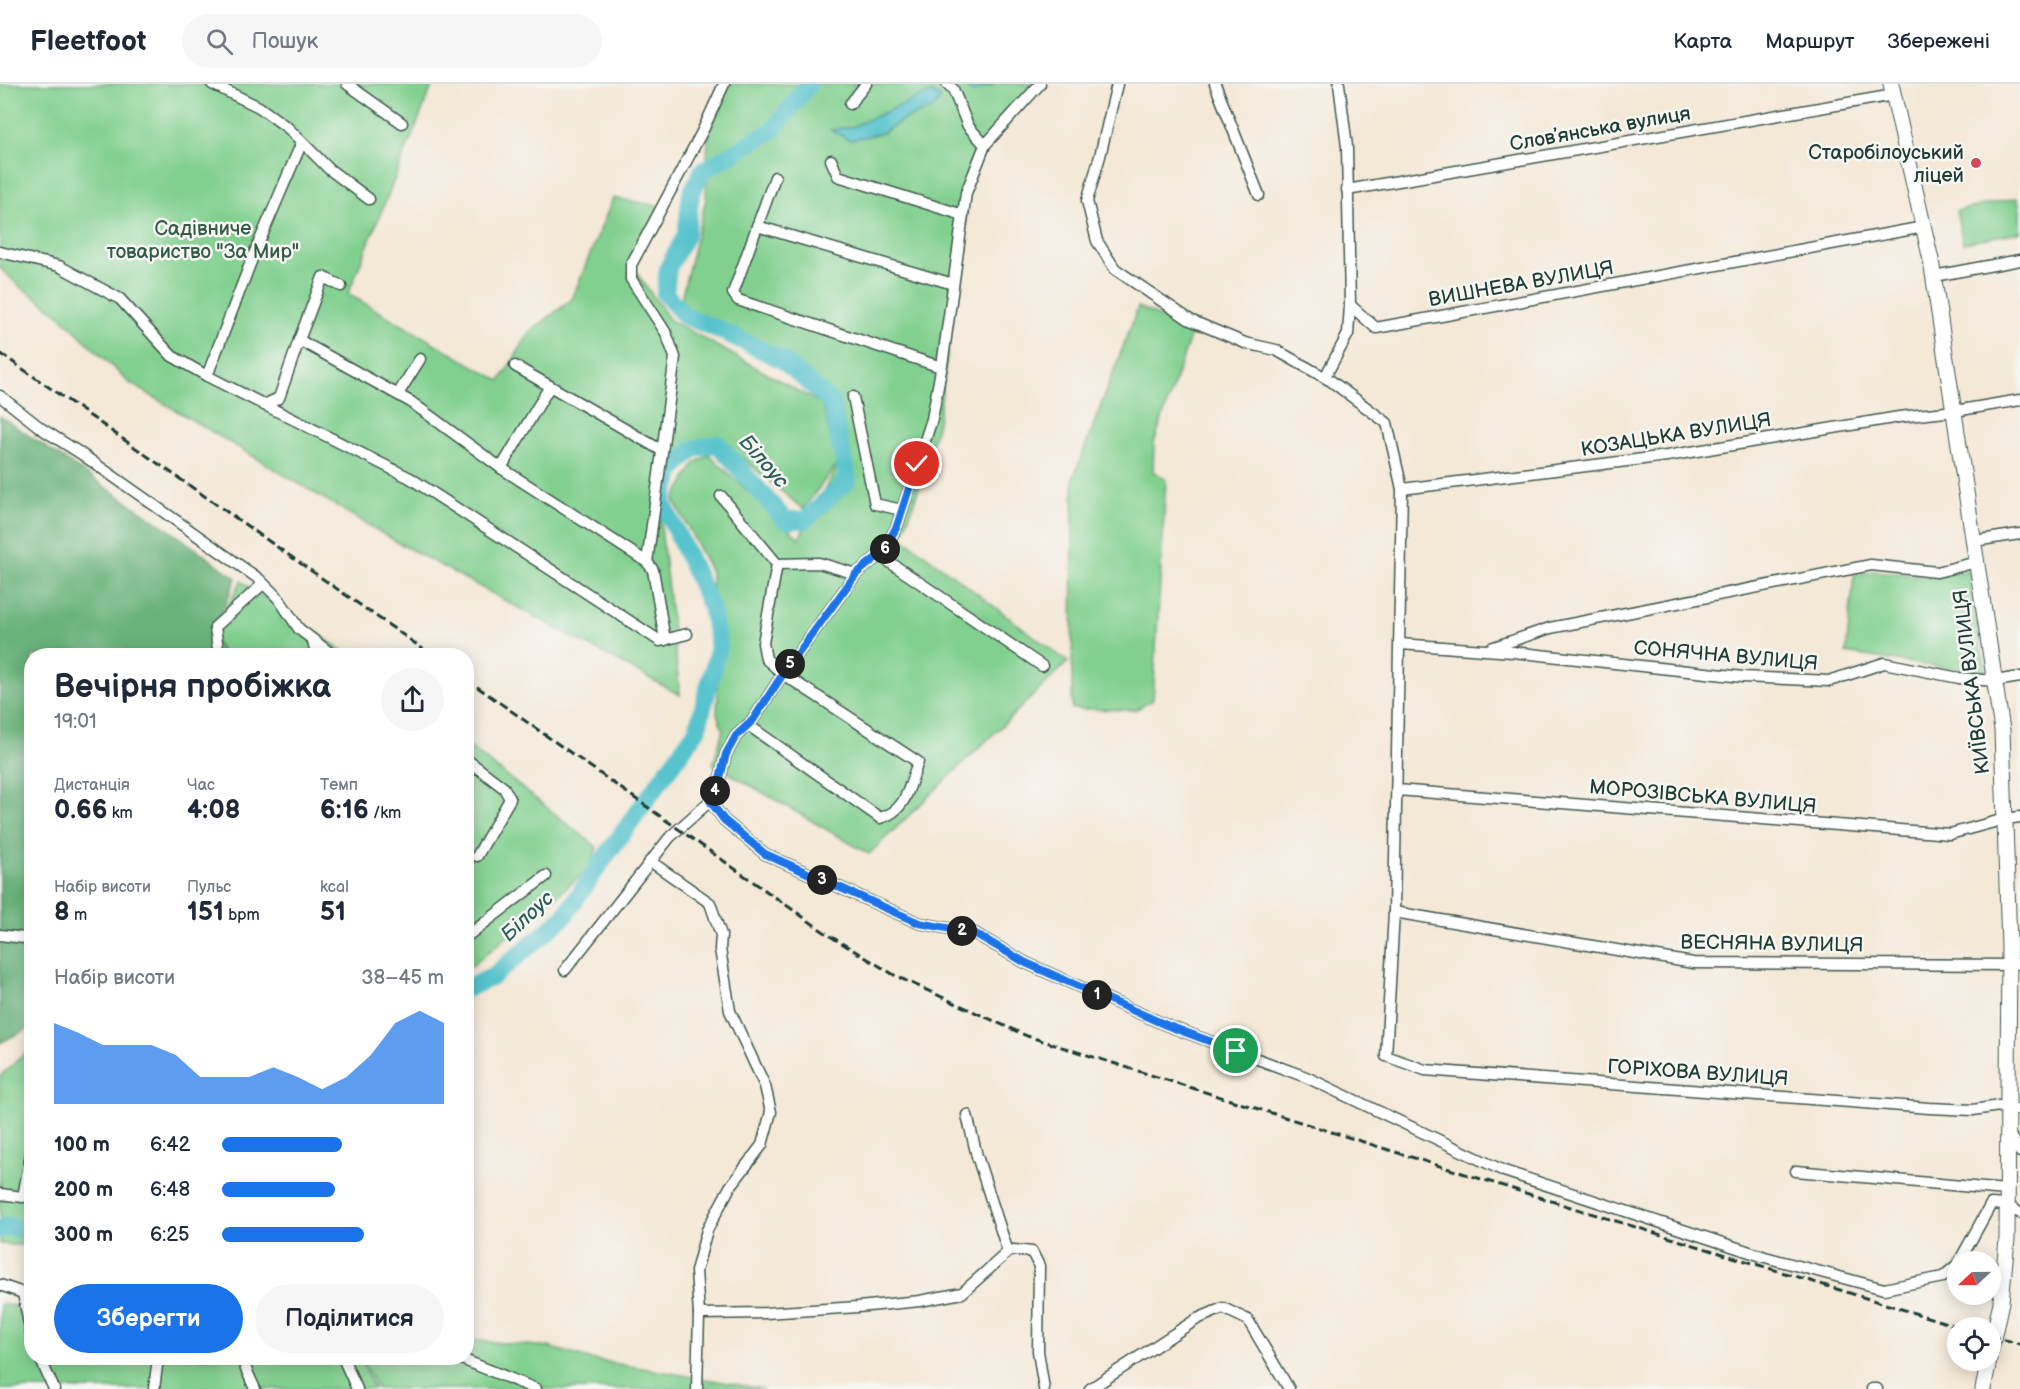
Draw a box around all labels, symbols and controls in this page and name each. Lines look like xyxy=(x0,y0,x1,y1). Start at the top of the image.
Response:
search box xyxy=(182,14,602,68)
text: Fleetfoot xyxy=(30,25,146,58)
icon: search xyxy=(203,25,236,58)
text: Пошук xyxy=(251,28,318,55)
text: Карта xyxy=(1673,29,1732,54)
text: Маршрут xyxy=(1765,29,1855,54)
text: Збережені xyxy=(1888,29,1990,54)
street label: Словʼянська вулиця xyxy=(1508,101,1693,157)
place label: Старобілоуський ліцей xyxy=(1808,141,1964,188)
marker: Старобілоуський ліцей xyxy=(1969,156,1983,170)
park label: Садівниче товариство "За Мир" xyxy=(107,217,299,264)
street label: ВИШНЕВА ВУЛИЦЯ xyxy=(1427,256,1616,312)
street label: КОЗАЦЬКА ВУЛИЦЯ xyxy=(1579,408,1773,462)
water label: Білоус xyxy=(734,429,794,494)
pin xyxy=(891,438,942,489)
icon: check xyxy=(900,447,933,480)
pin: 6 xyxy=(870,534,900,564)
text: 6 xyxy=(880,539,890,558)
street label: КИЇВСЬКА ВУЛИЦЯ xyxy=(1948,588,1995,776)
street label: СОНЯЧНА ВУЛИЦЯ xyxy=(1633,636,1819,676)
pin: 5 xyxy=(775,649,805,679)
text: 5 xyxy=(785,654,795,673)
text: Вечірня пробіжка xyxy=(54,667,331,707)
button: share xyxy=(381,668,444,731)
text: 19:01 xyxy=(54,710,97,734)
street label: МОРОЗІВСЬКА ВУЛИЦЯ xyxy=(1588,775,1818,819)
text: Дистанція xyxy=(54,776,130,795)
text: Час xyxy=(187,776,215,795)
text: Темп xyxy=(320,776,358,795)
pin: 4 xyxy=(700,776,730,806)
text: 4 xyxy=(710,781,720,800)
text: 0.66 xyxy=(54,795,107,826)
text: 4:08 xyxy=(187,795,240,826)
text: 6:16 xyxy=(320,795,369,826)
text: km xyxy=(107,804,133,823)
text: /km xyxy=(369,804,401,823)
pin: 3 xyxy=(807,865,837,895)
text: 3 xyxy=(817,870,827,889)
text: Набір висоти xyxy=(54,878,151,897)
text: Пульс xyxy=(187,878,231,897)
text: kcal xyxy=(320,878,349,897)
water label: Білоус xyxy=(496,885,559,947)
text: 8 xyxy=(54,897,70,928)
text: 151 xyxy=(187,897,224,928)
text: 51 xyxy=(320,897,346,928)
text: m xyxy=(70,906,87,925)
text: bpm xyxy=(224,906,260,925)
pin: 2 xyxy=(947,916,977,946)
text: 2 xyxy=(957,921,967,940)
street label: ВЕСНЯНА ВУЛИЦЯ xyxy=(1680,930,1864,958)
text: Набір висоти xyxy=(54,966,175,990)
text: 38–45 m xyxy=(361,966,444,990)
pin: 1 xyxy=(1082,980,1112,1010)
text: 1 xyxy=(1094,985,1100,1004)
pin xyxy=(1210,1025,1261,1076)
icon: arrive xyxy=(1219,1034,1252,1067)
street label: ГОРІХОВА ВУЛИЦЯ xyxy=(1607,1055,1789,1091)
text: 100 m xyxy=(54,1133,110,1157)
text: 6:42 xyxy=(150,1133,190,1157)
text: 200 m xyxy=(54,1178,113,1202)
text: 6:48 xyxy=(150,1178,190,1202)
text: 300 m xyxy=(54,1223,113,1247)
text: 6:25 xyxy=(150,1223,190,1247)
north arrow xyxy=(1947,1251,2001,1305)
map controls xyxy=(1947,1251,2001,1371)
button: Зберегти xyxy=(54,1284,243,1353)
button: Поділитися xyxy=(255,1284,444,1353)
button: locate xyxy=(1947,1317,2001,1371)

